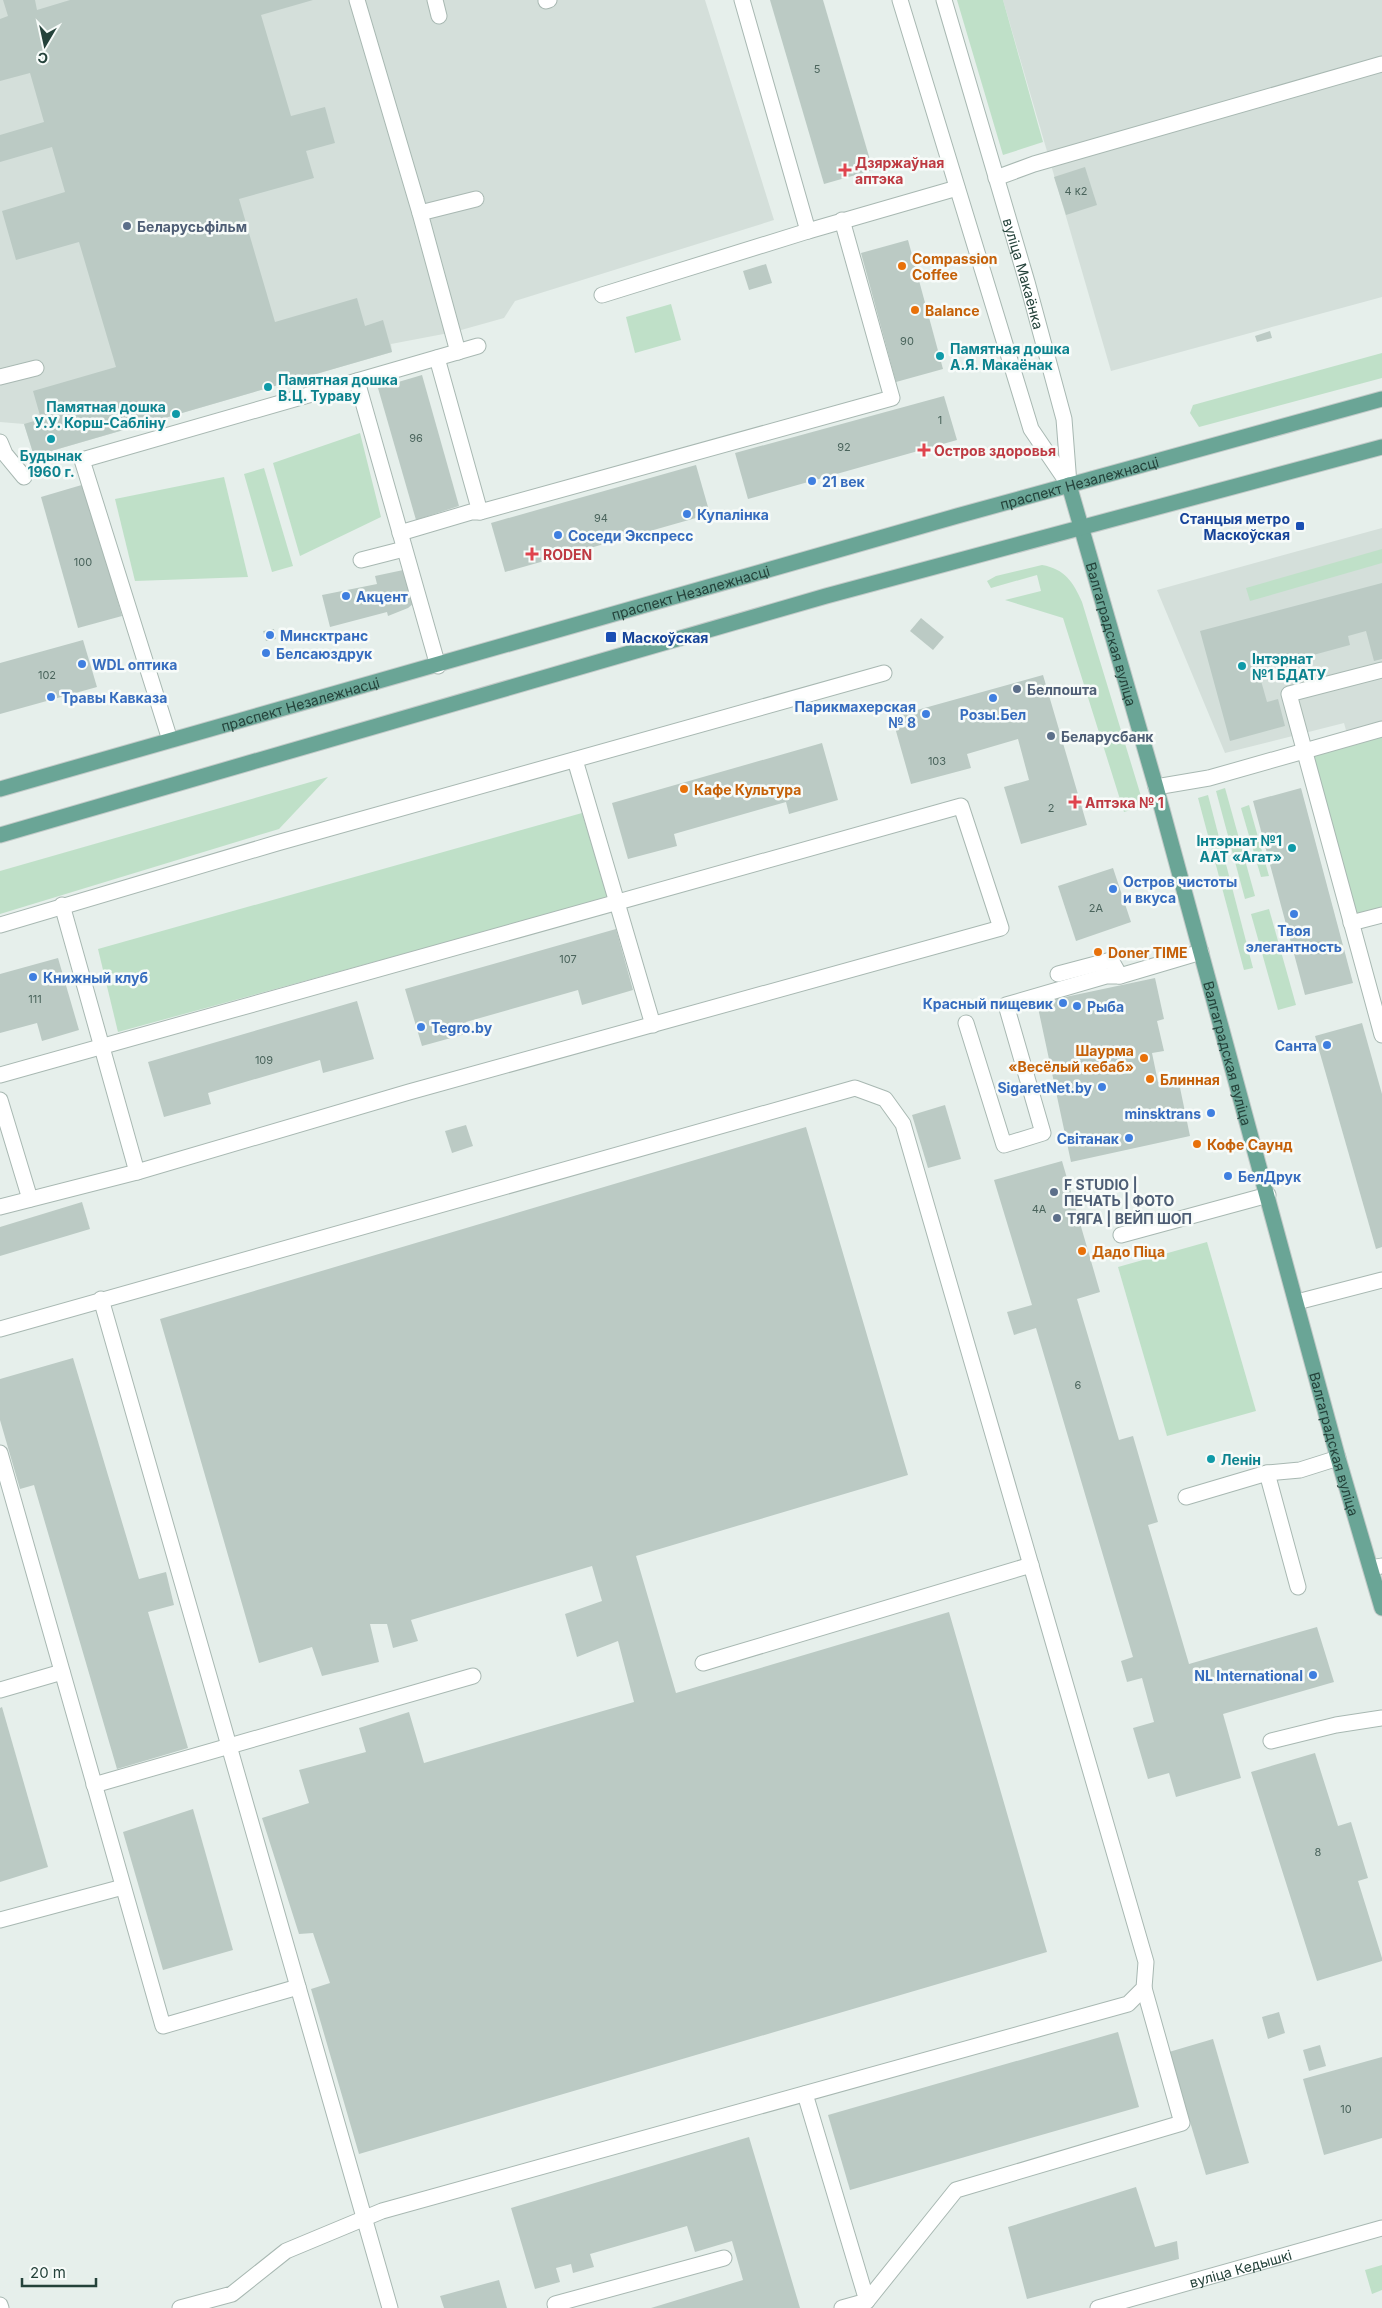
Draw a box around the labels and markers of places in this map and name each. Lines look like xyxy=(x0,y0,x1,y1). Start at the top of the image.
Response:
place label: Дзяржаўная аптэка xyxy=(855,154,944,187)
marker: Дзяржаўная аптэка xyxy=(839,164,851,176)
place label: Беларусьфільм xyxy=(137,218,247,235)
marker: Беларусьфільм xyxy=(121,220,133,232)
place label: Compassion Coffee xyxy=(912,250,998,283)
marker: Compassion Coffee xyxy=(896,260,908,272)
place label: Balance xyxy=(925,302,980,319)
marker: Balance xyxy=(909,304,921,316)
place label: Памятная дошка А.Я. Макаёнак xyxy=(950,340,1070,373)
marker: Памятная дошка А.Я. Макаёнак xyxy=(934,350,946,362)
place label: Памятная дошка В.Ц. Тураву xyxy=(278,371,398,404)
marker: Памятная дошка В.Ц. Тураву xyxy=(262,381,274,393)
place label: Памятная дошка У.У. Корш-Сабліну xyxy=(34,398,167,431)
marker: Памятная дошка У.У. Корш-Сабліну xyxy=(170,408,182,420)
marker: Будынак 1960 г. xyxy=(45,433,57,445)
place label: Остров здоровья xyxy=(934,442,1056,459)
marker: Остров здоровья xyxy=(918,444,930,456)
place label: Будынак 1960 г. xyxy=(20,447,83,480)
place label: 21 век xyxy=(822,473,866,490)
marker: 21 век xyxy=(806,475,818,487)
place label: Купалiнка xyxy=(697,506,769,523)
marker: Купалiнка xyxy=(681,508,693,520)
place label: Станцыя метро Маскоўская xyxy=(1180,510,1290,543)
marker: Станцыя метро Маскоўская xyxy=(1294,520,1306,532)
place label: Соседи Экспресс xyxy=(568,527,694,544)
marker: Соседи Экспресс xyxy=(552,529,564,541)
place label: RODEN xyxy=(543,546,592,563)
marker: RODEN xyxy=(525,547,539,561)
place label: Акцент xyxy=(356,588,408,605)
marker: Акцент xyxy=(340,590,352,602)
place label: Минсктранс xyxy=(280,627,368,644)
marker: Минсктранс xyxy=(264,629,276,641)
place label: Маскоўская xyxy=(622,629,708,646)
marker: Маскоўская xyxy=(604,630,618,644)
place label: Белсаюздрук xyxy=(276,645,373,662)
marker: Белсаюздрук xyxy=(260,647,272,659)
place label: Інтэрнат №1 БДАТУ xyxy=(1252,650,1327,683)
place label: WDL оптика xyxy=(92,656,177,673)
marker: WDL оптика xyxy=(76,658,88,670)
marker: Інтэрнат №1 БДАТУ xyxy=(1236,660,1248,672)
place label: Белпошта xyxy=(1027,681,1097,698)
marker: Белпошта xyxy=(1011,683,1023,695)
place label: Травы Кавказа xyxy=(61,689,167,706)
marker: Травы Кавказа xyxy=(45,691,57,703)
marker: Розы.Бел xyxy=(987,692,999,704)
place label: Парикмахерская № 8 xyxy=(795,698,916,731)
place label: Розы.Бел xyxy=(960,706,1026,723)
marker: Парикмахерская № 8 xyxy=(920,708,932,720)
place label: Беларусбанк xyxy=(1061,728,1154,745)
marker: Беларусбанк xyxy=(1045,730,1057,742)
place label: Кафе Культура xyxy=(694,781,801,798)
marker: Кафе Культура xyxy=(678,783,690,795)
place label: Аптэка № 1 xyxy=(1085,794,1164,811)
marker: Аптэка № 1 xyxy=(1069,796,1081,808)
place label: Інтэрнат №1 ААТ «Агат» xyxy=(1196,832,1282,865)
marker: Інтэрнат №1 ААТ «Агат» xyxy=(1286,842,1298,854)
place label: Остров чистоты и вкуса xyxy=(1123,873,1237,906)
marker: Остров чистоты и вкуса xyxy=(1107,883,1119,895)
marker: Твоя элегантность xyxy=(1288,908,1300,920)
place label: Твоя элегантность xyxy=(1246,922,1342,955)
place label: Doner TIME xyxy=(1108,944,1188,961)
marker: Doner TIME xyxy=(1092,946,1104,958)
place label: Книжный клуб xyxy=(43,969,148,986)
marker: Книжный клуб xyxy=(27,971,39,983)
place label: Красный пищевик xyxy=(923,995,1054,1012)
marker: Красный пищевик xyxy=(1057,997,1069,1009)
place label: Рыба xyxy=(1087,998,1124,1015)
marker: Рыба xyxy=(1071,1000,1083,1012)
place label: Tegro.by xyxy=(431,1019,493,1036)
marker: Tegro.by xyxy=(415,1021,427,1033)
place label: Санта xyxy=(1275,1037,1317,1054)
marker: Санта xyxy=(1321,1039,1333,1051)
place label: Шаурма «Весёлый кебаб» xyxy=(1008,1042,1134,1075)
marker: Шаурма «Весёлый кебаб» xyxy=(1138,1052,1150,1064)
place label: Блинная xyxy=(1160,1071,1220,1088)
marker: Блинная xyxy=(1144,1073,1156,1085)
place label: SigaretNet.by xyxy=(997,1079,1093,1096)
marker: SigaretNet.by xyxy=(1096,1081,1108,1093)
place label: minsktrans xyxy=(1124,1105,1201,1122)
marker: minsktrans xyxy=(1205,1107,1217,1119)
place label: Світанак xyxy=(1057,1130,1120,1147)
marker: Світанак xyxy=(1123,1132,1135,1144)
place label: Кофе Саунд xyxy=(1207,1136,1293,1153)
marker: Кофе Саунд xyxy=(1191,1138,1203,1150)
place label: БелДрук xyxy=(1238,1168,1302,1185)
marker: БелДрук xyxy=(1222,1170,1234,1182)
place label: F STUDIO | ПЕЧАТЬ | ФОТО xyxy=(1064,1176,1174,1209)
marker: F STUDIO | ПЕЧАТЬ | ФОТО xyxy=(1048,1186,1060,1198)
place label: ТЯГА | ВЕЙП ШОП xyxy=(1067,1209,1192,1227)
marker: ТЯГА | ВЕЙП ШОП xyxy=(1051,1212,1063,1224)
place label: Дадо Піца xyxy=(1092,1243,1165,1260)
marker: Дадо Піца xyxy=(1076,1245,1088,1257)
place label: Ленін xyxy=(1221,1451,1261,1468)
marker: Ленін xyxy=(1205,1453,1217,1465)
place label: NL International xyxy=(1194,1667,1303,1684)
marker: NL International xyxy=(1307,1669,1319,1681)

